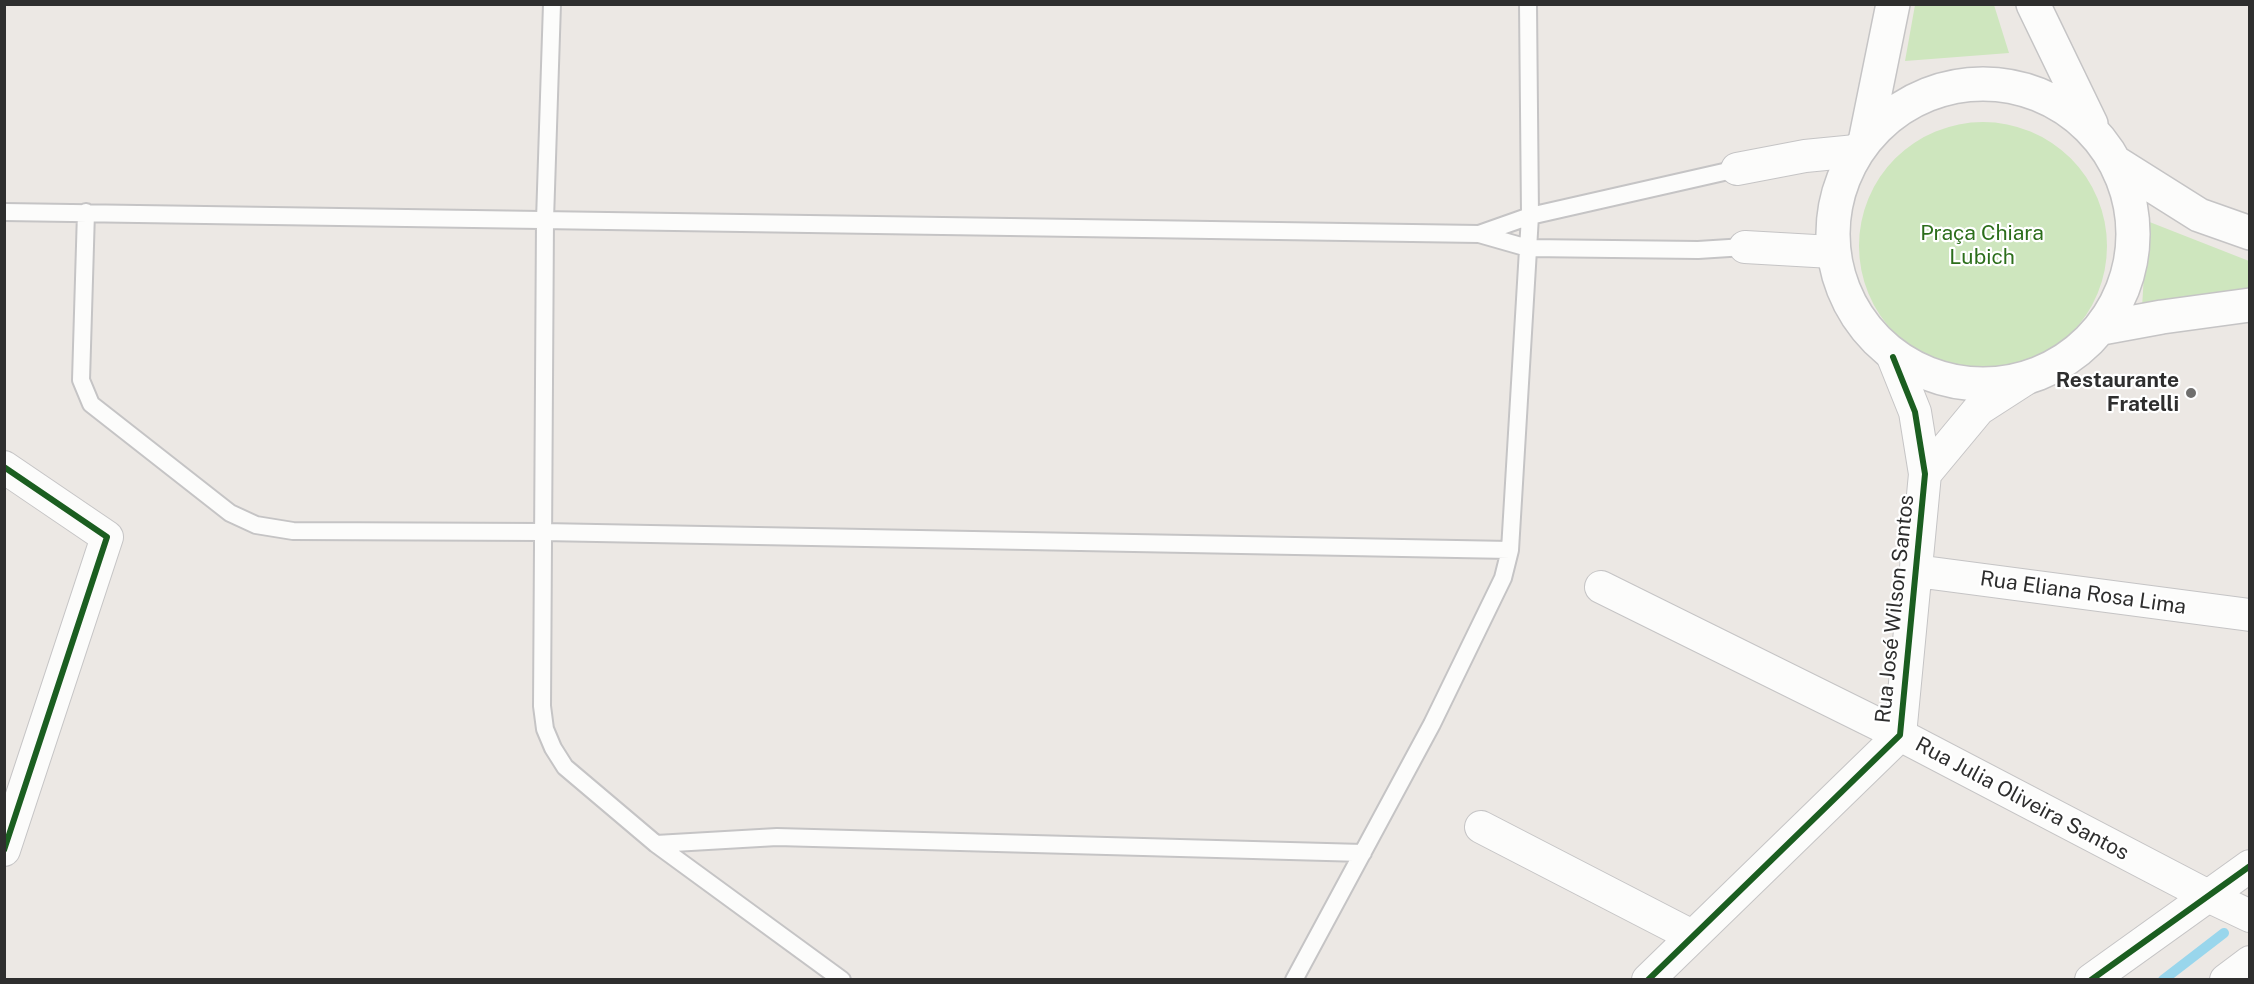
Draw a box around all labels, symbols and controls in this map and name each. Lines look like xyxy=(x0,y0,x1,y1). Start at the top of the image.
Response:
park label: Praça Chiara Lubich xyxy=(1920,221,2044,271)
place label: Restaurante Fratelli xyxy=(2056,368,2179,418)
marker: Restaurante Fratelli xyxy=(2184,386,2198,400)
street label: Rua José Wilson Santos xyxy=(1870,494,1920,724)
street label: Rua Eliana Rosa Lima xyxy=(1978,566,2188,620)
street label: Rua Julia Oliveira Santos xyxy=(1911,732,2133,866)

